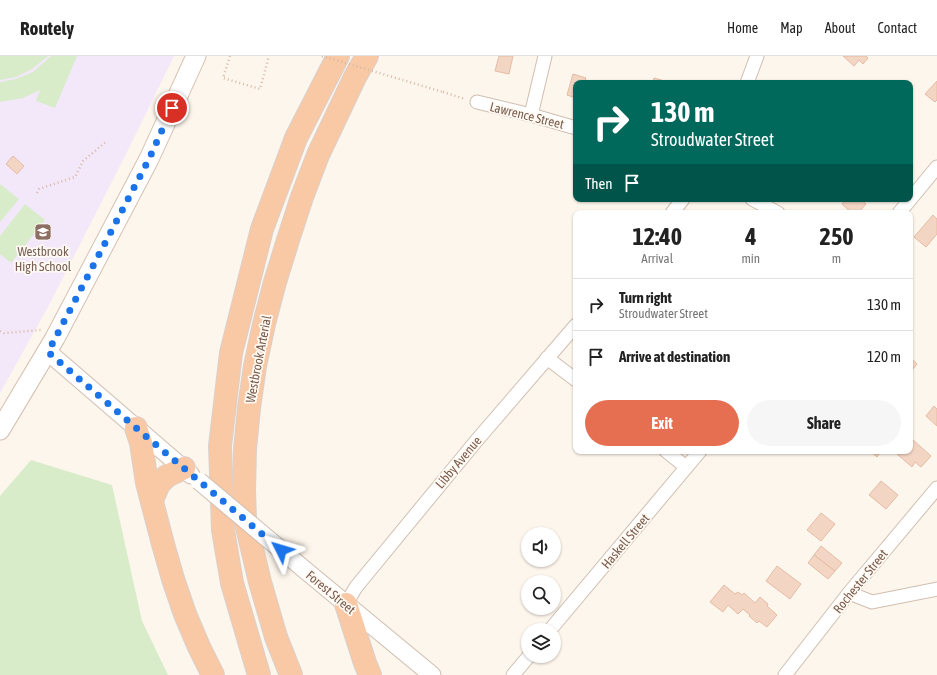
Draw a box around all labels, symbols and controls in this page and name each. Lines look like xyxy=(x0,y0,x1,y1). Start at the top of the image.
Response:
text: Routely xyxy=(20,17,74,39)
text: Home xyxy=(727,20,758,36)
text: Map xyxy=(780,20,803,36)
text: About xyxy=(825,20,856,36)
text: Contact xyxy=(878,20,917,36)
pin xyxy=(155,91,189,125)
icon: right xyxy=(585,96,637,148)
text: 130 m xyxy=(651,96,714,128)
icon: arrive xyxy=(161,97,183,119)
street label: Lawrence Street xyxy=(488,99,566,132)
text: Stroudwater Street xyxy=(651,129,774,150)
icon: arrive xyxy=(621,172,643,194)
text: Then xyxy=(585,175,613,192)
school or university icon: Westbrook High School xyxy=(33,222,53,242)
text: 12:40 xyxy=(633,223,682,250)
text: 4 xyxy=(745,223,756,250)
text: 250 xyxy=(820,223,853,250)
place label: Westbrook High School xyxy=(15,244,72,274)
text: Arrival xyxy=(641,251,673,266)
text: min xyxy=(741,251,760,266)
text: m xyxy=(832,251,841,266)
text: Turn right xyxy=(619,289,672,306)
icon: right xyxy=(585,294,607,316)
text: 130 m xyxy=(867,296,901,313)
text: Stroudwater Street xyxy=(619,306,708,321)
street label: Westbrook Arterial xyxy=(243,313,274,404)
icon: arrive xyxy=(585,346,607,368)
text: Arrive at destination xyxy=(619,348,730,365)
text: 120 m xyxy=(867,348,901,365)
button: Exit xyxy=(585,400,739,446)
button: Share xyxy=(747,400,901,446)
street label: Libby Avenue xyxy=(432,433,485,491)
street label: Haskell Street xyxy=(598,511,653,572)
map controls xyxy=(521,527,561,663)
button: sound xyxy=(521,527,561,567)
position arrow xyxy=(260,529,302,571)
street label: Rochester Street xyxy=(830,546,891,616)
street label: Forest Street xyxy=(303,568,358,617)
button: search xyxy=(521,575,561,615)
button: layers xyxy=(521,623,561,663)

